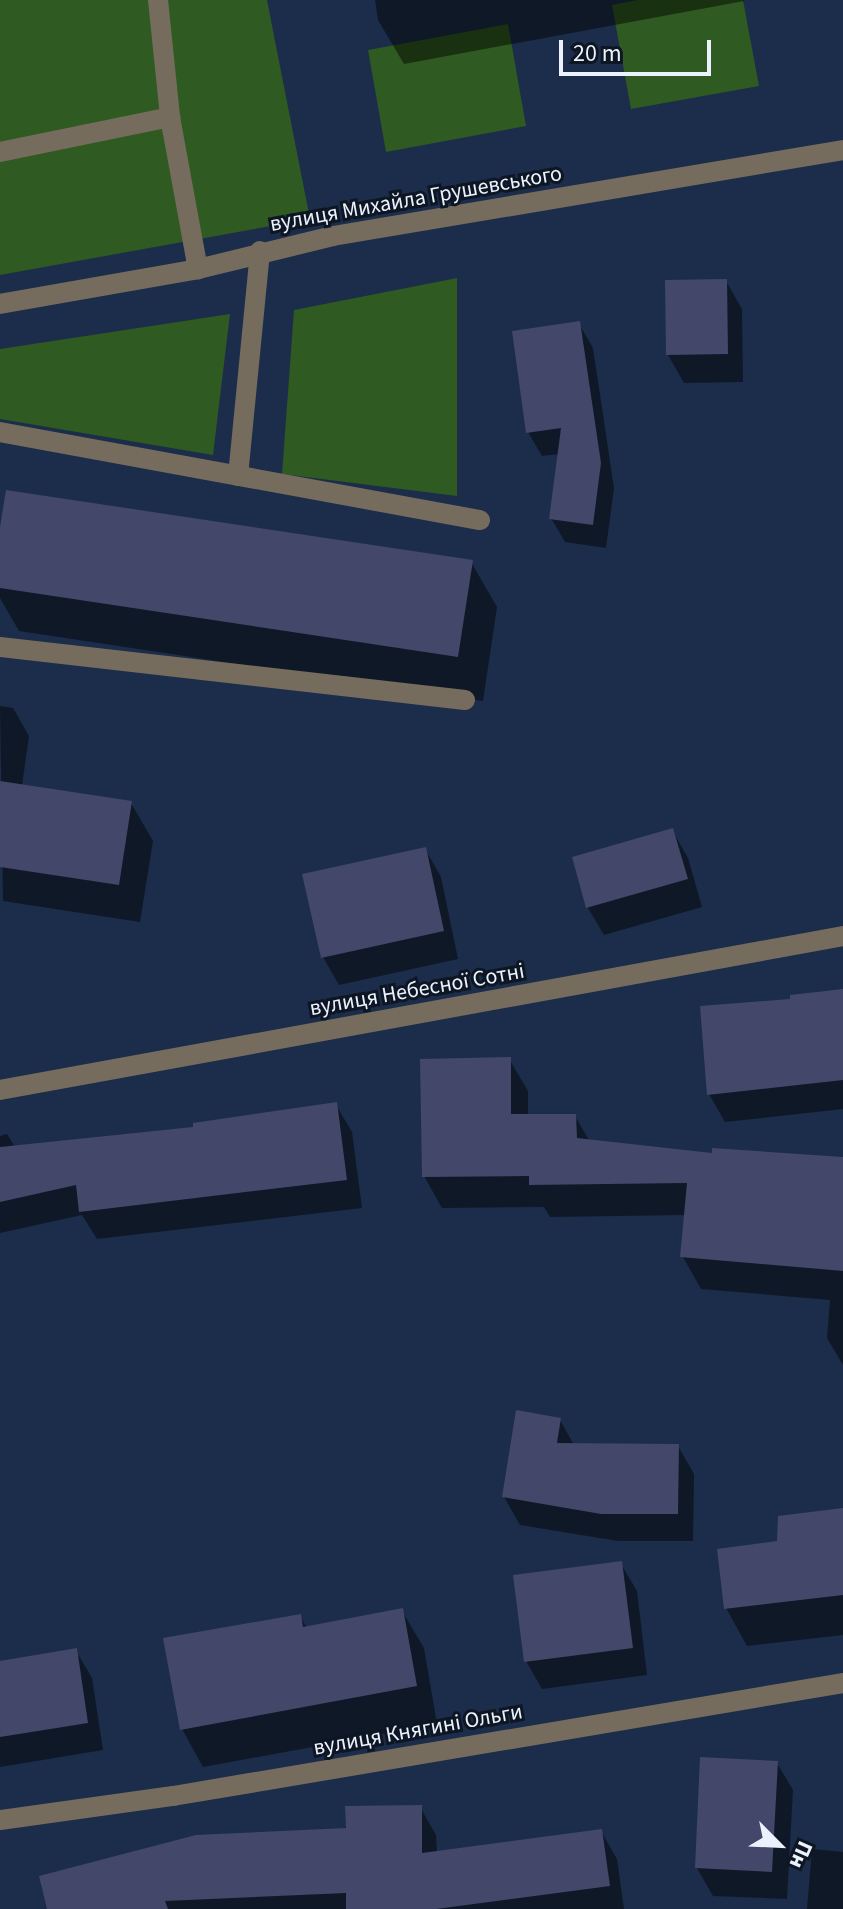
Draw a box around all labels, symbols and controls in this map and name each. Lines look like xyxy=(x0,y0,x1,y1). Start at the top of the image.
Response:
scale bar xyxy=(563,24,715,74)
text: 20 m xyxy=(573,36,622,71)
street label: вулиця Михайла Грушевського xyxy=(268,160,564,238)
street label: вулиця Небесної Сотні xyxy=(308,958,526,1022)
street label: вулиця Княгині Ольги xyxy=(311,1699,525,1761)
north arrow xyxy=(739,1805,819,1885)
text: Пн xyxy=(781,1836,821,1874)

